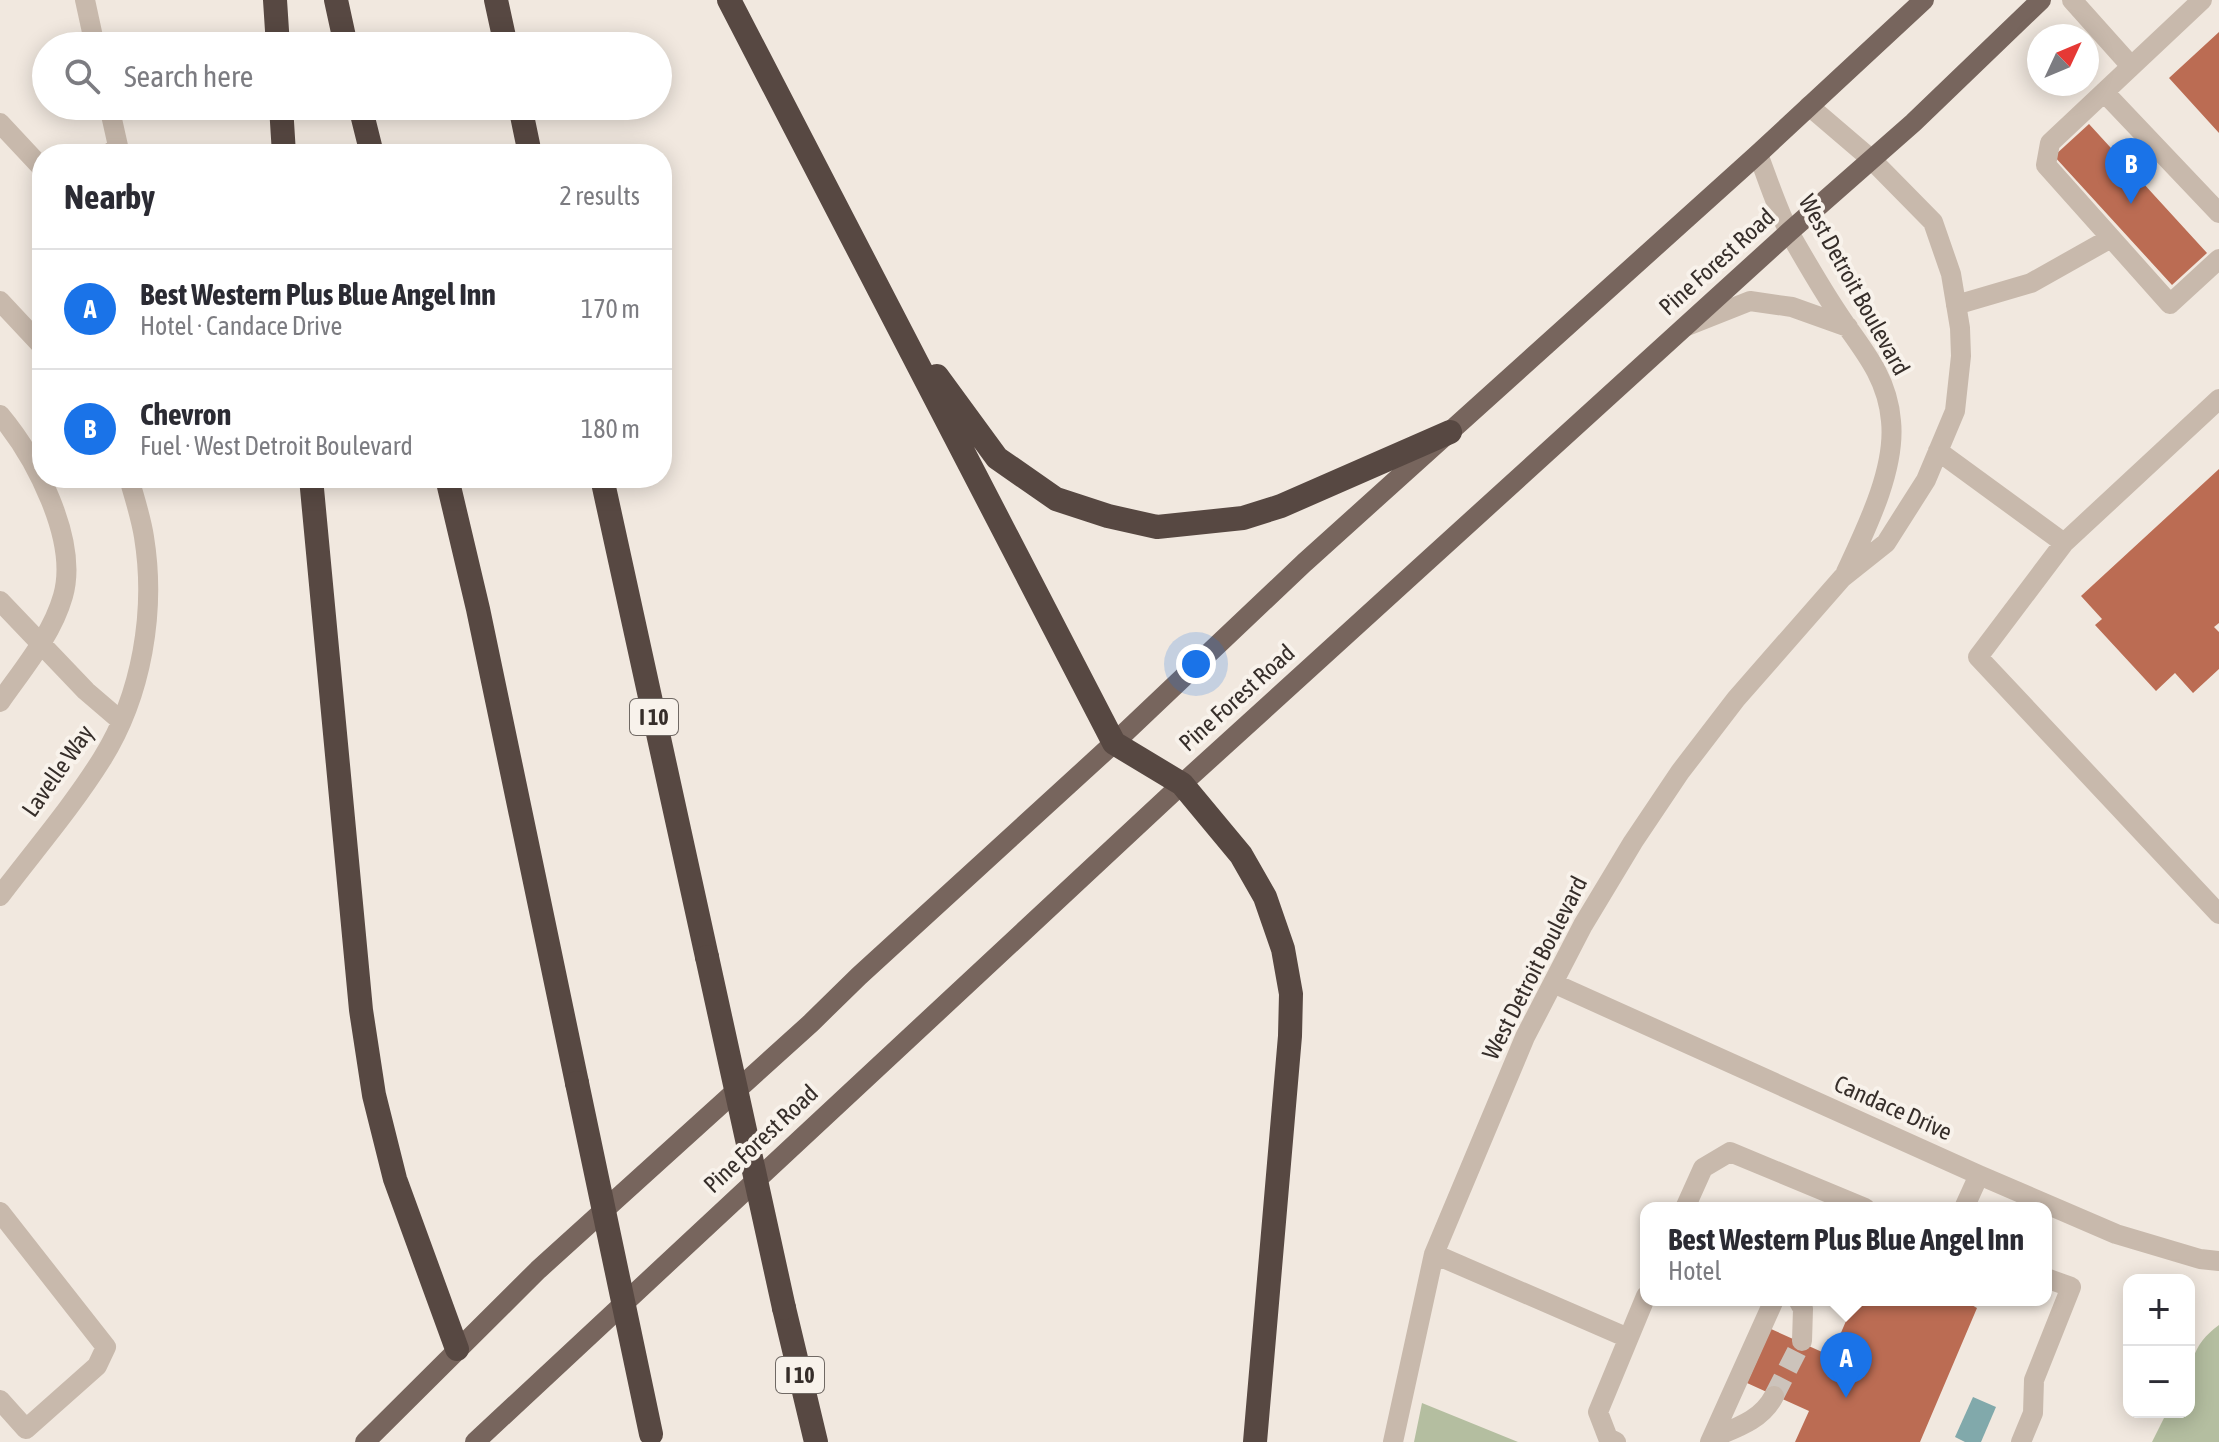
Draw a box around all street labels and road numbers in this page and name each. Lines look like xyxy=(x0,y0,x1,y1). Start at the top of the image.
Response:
street label: West Detroit Boulevard xyxy=(1794,190,1915,380)
street label: Pine Forest Road xyxy=(1654,203,1780,320)
street label: Pine Forest Road xyxy=(1174,639,1300,756)
road number: I 10 xyxy=(630,699,678,735)
street label: Lavelle Way xyxy=(16,720,99,822)
street label: West Detroit Boulevard xyxy=(1477,872,1592,1064)
street label: Candace Drive xyxy=(1830,1070,1956,1145)
street label: Pine Forest Road xyxy=(698,1079,823,1198)
road number: I 10 xyxy=(776,1357,824,1393)

